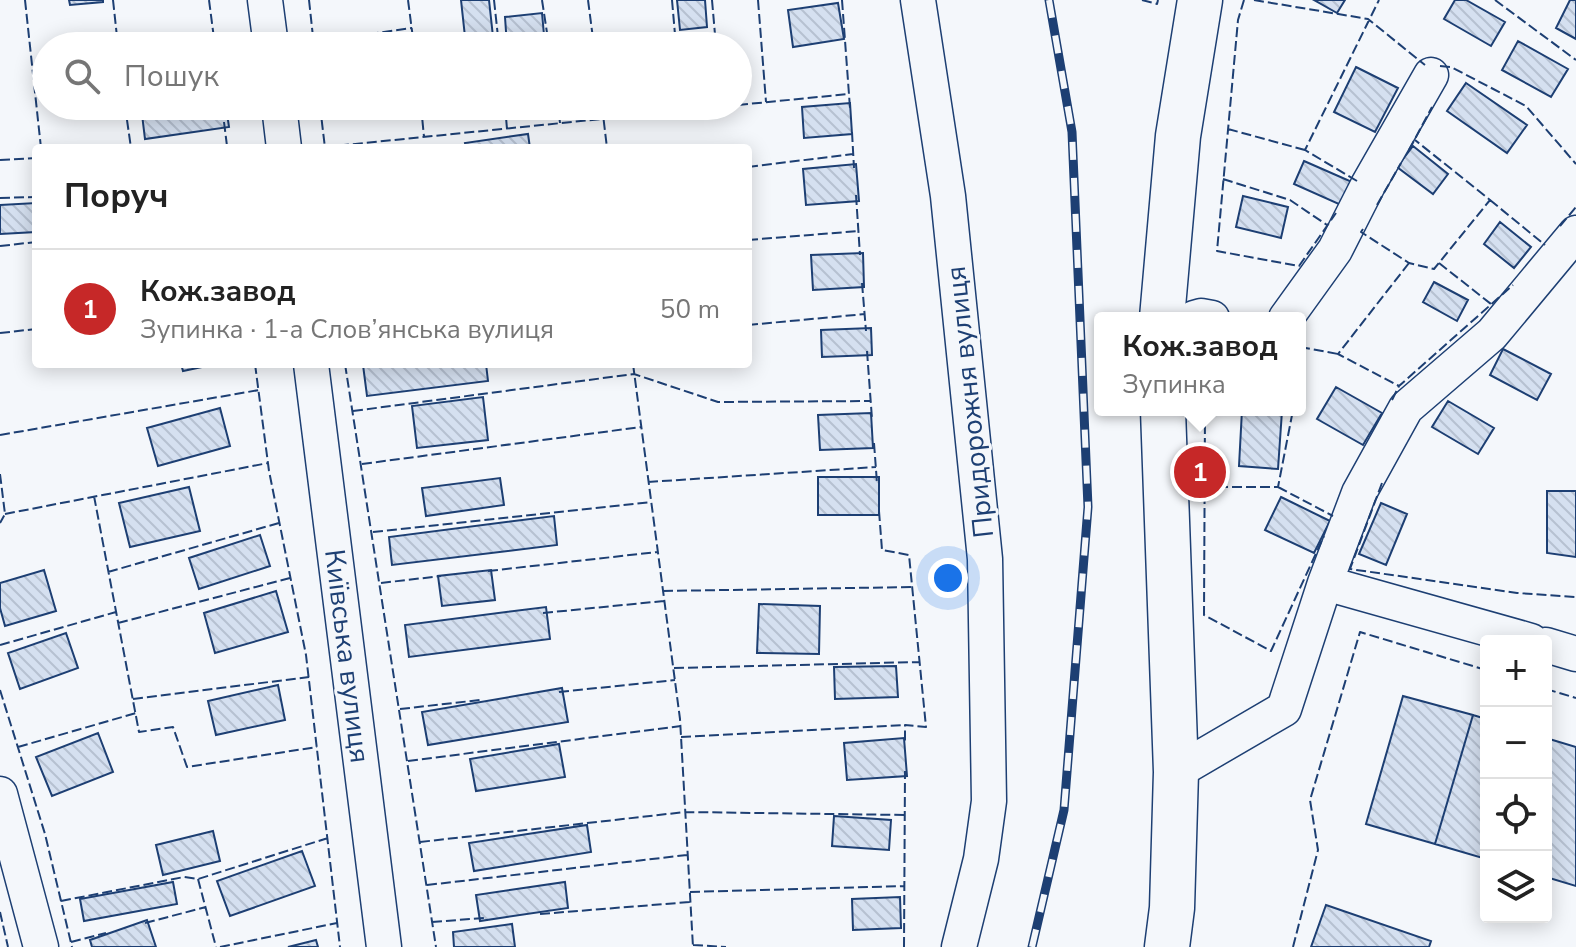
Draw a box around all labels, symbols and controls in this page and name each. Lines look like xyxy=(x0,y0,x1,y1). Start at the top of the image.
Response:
search box xyxy=(32,32,752,120)
icon: search xyxy=(60,54,104,98)
text: Пошук xyxy=(124,56,219,97)
text: Поруч xyxy=(64,173,169,219)
street label: Придорожня вулиця xyxy=(937,264,1003,540)
text: Кож.завод xyxy=(140,271,296,312)
text: 1 xyxy=(82,292,98,327)
text: 50 m xyxy=(660,292,720,327)
text: Зупинка · 1-а Слов’янська вулиця xyxy=(140,312,554,347)
popup xyxy=(1094,312,1306,416)
text: Кож.завод xyxy=(1122,326,1278,367)
text: Зупинка xyxy=(1122,367,1226,402)
pin: 1 xyxy=(1174,442,1226,502)
street label: Київська вулиця xyxy=(315,547,379,765)
your location xyxy=(928,558,968,598)
map controls xyxy=(1480,635,1552,923)
button: + xyxy=(1480,635,1552,707)
button: − xyxy=(1480,707,1552,779)
button: locate xyxy=(1480,779,1552,851)
button: layers xyxy=(1480,851,1552,923)

